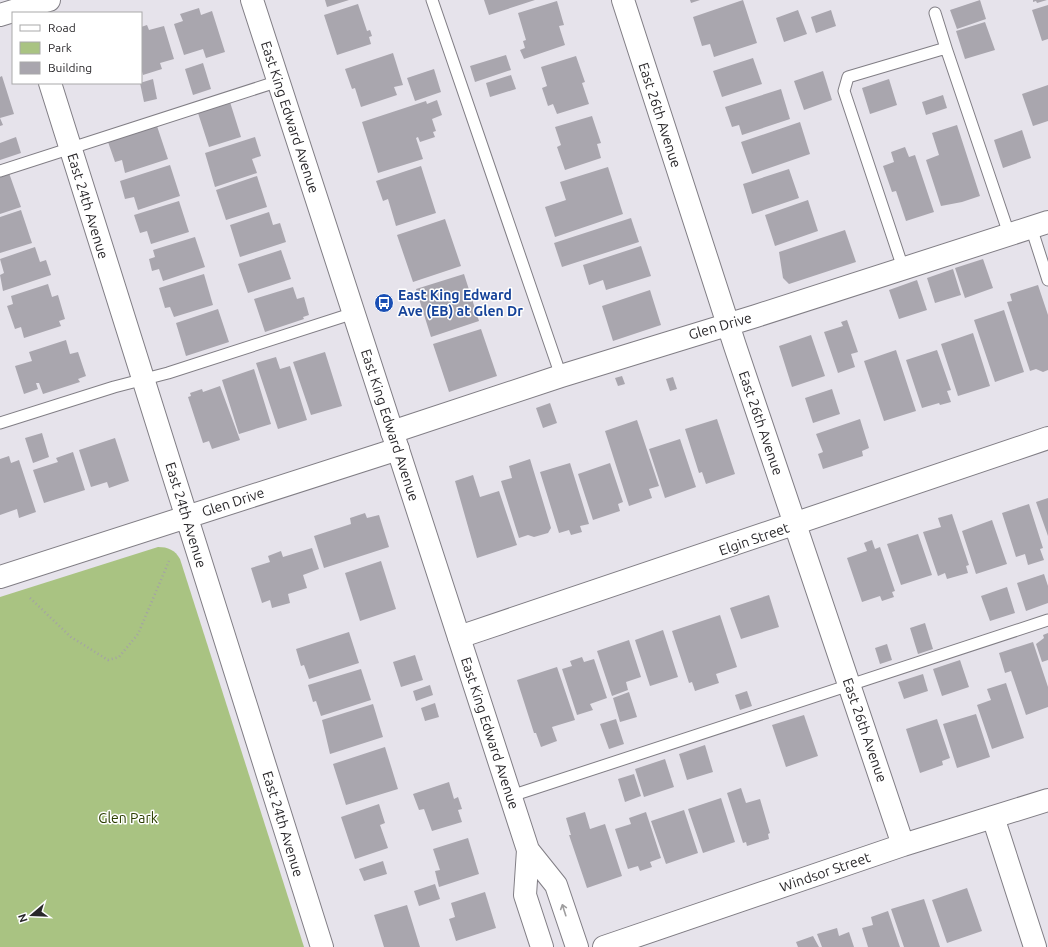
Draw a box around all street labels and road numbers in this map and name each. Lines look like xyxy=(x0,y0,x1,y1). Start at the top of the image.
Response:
street label: East King Edward Avenue xyxy=(258,39,322,195)
street label: East 26th Avenue xyxy=(635,60,685,170)
street label: East 24th Avenue xyxy=(64,151,112,261)
street label: Glen Drive xyxy=(687,309,753,343)
street label: East King Edward Avenue xyxy=(358,347,422,503)
street label: East 26th Avenue xyxy=(736,369,786,477)
street label: East 24th Avenue xyxy=(162,460,210,570)
street label: Glen Drive xyxy=(200,484,266,520)
street label: Elgin Street xyxy=(717,519,792,558)
street label: East King Edward Avenue xyxy=(458,655,522,811)
street label: East 26th Avenue xyxy=(840,676,890,784)
street label: East 24th Avenue xyxy=(259,769,307,879)
street label: Windsor Street xyxy=(778,849,873,895)

